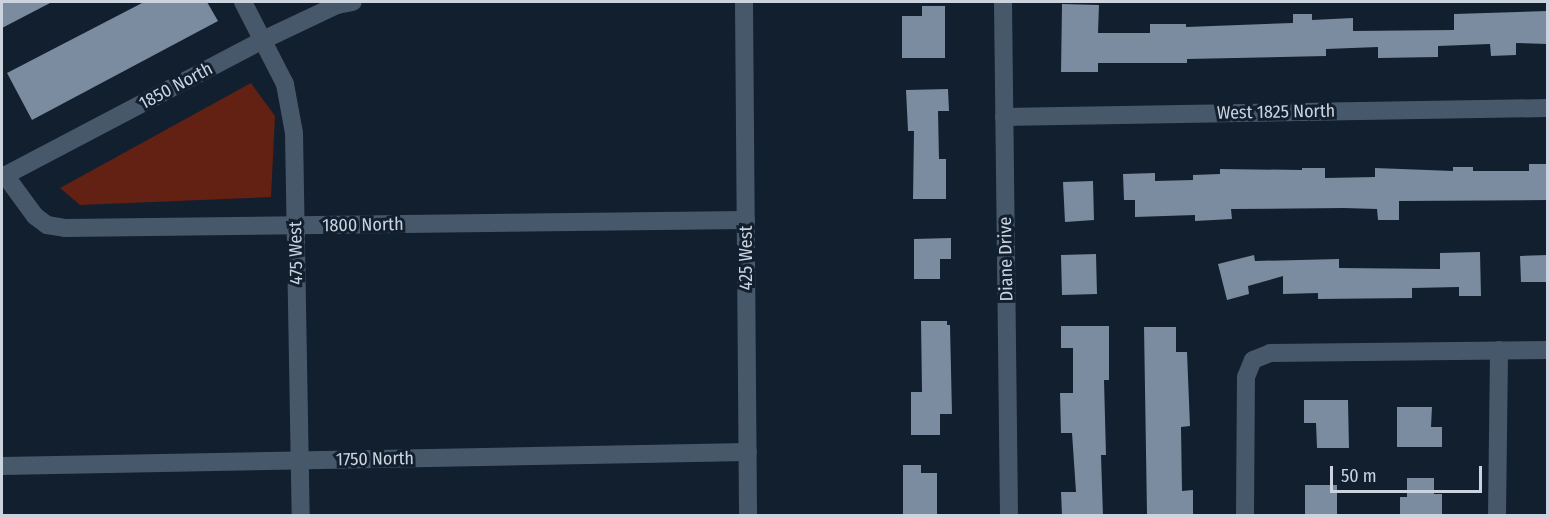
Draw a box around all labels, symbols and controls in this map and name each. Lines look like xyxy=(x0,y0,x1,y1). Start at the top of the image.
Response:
street label: 1850 North xyxy=(136,58,216,114)
street label: West 1825 North xyxy=(1217,100,1335,124)
street label: 1800 North xyxy=(322,213,404,237)
street label: Diane Drive xyxy=(994,217,1018,301)
street label: 475 West xyxy=(285,221,307,285)
street label: 425 West xyxy=(735,226,757,290)
street label: 1750 North xyxy=(336,448,414,470)
scale bar xyxy=(1333,454,1484,492)
text: 50 m xyxy=(1341,465,1377,487)

